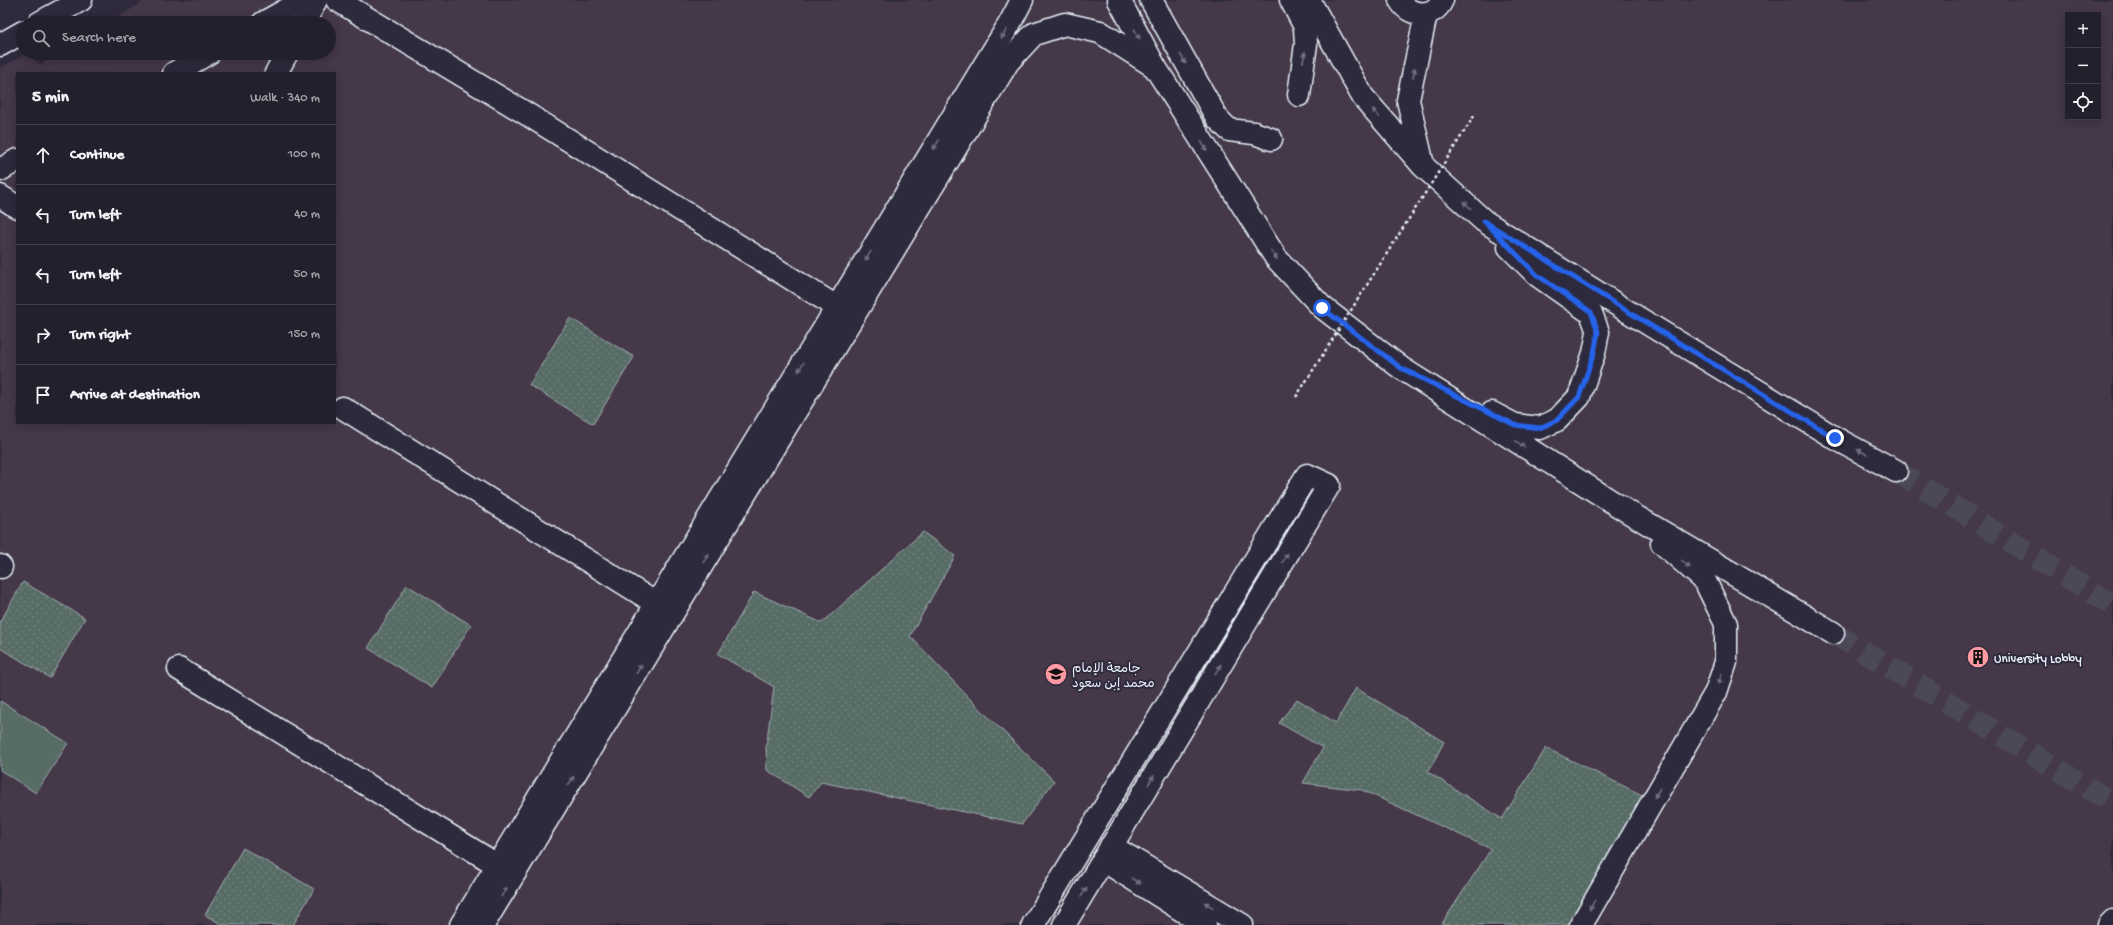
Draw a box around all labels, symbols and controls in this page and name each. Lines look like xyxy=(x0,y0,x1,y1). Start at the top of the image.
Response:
map controls xyxy=(2065,12,2101,120)
button: + xyxy=(2065,12,2101,48)
search box xyxy=(16,16,336,60)
icon: search xyxy=(30,27,52,49)
one-way arrow xyxy=(1000,28,1007,40)
one-way arrow xyxy=(1134,28,1141,40)
text: Search here xyxy=(62,29,136,47)
button: − xyxy=(2065,48,2101,84)
one-way arrow xyxy=(1301,51,1307,63)
one-way arrow xyxy=(1180,53,1187,64)
one-way arrow xyxy=(1411,67,1417,80)
button: locate xyxy=(2065,84,2101,120)
text: 5 min xyxy=(32,88,69,108)
text: Walk · 340 m xyxy=(250,91,320,106)
one-way arrow xyxy=(1372,108,1381,117)
one-way arrow xyxy=(932,139,939,151)
one-way arrow xyxy=(1200,141,1208,151)
icon: ahead xyxy=(32,144,54,166)
text: Continue xyxy=(70,146,124,164)
text: 100 m xyxy=(288,147,320,162)
one-way arrow xyxy=(1462,201,1472,210)
icon: left xyxy=(32,204,54,226)
text: Turn left xyxy=(70,206,121,224)
text: 40 m xyxy=(294,207,320,222)
one-way arrow xyxy=(1270,250,1278,260)
one-way arrow xyxy=(864,251,872,261)
icon: left xyxy=(32,264,54,286)
text: Turn left xyxy=(70,266,121,284)
text: 50 m xyxy=(293,267,320,282)
route start xyxy=(1313,299,1331,317)
icon: right xyxy=(32,324,54,346)
text: Turn right xyxy=(70,326,130,344)
text: 150 m xyxy=(288,327,320,342)
one-way arrow xyxy=(797,361,804,373)
icon: arrive xyxy=(32,384,54,406)
text: Arrive at destination xyxy=(70,386,200,404)
route end xyxy=(1826,429,1844,447)
one-way arrow xyxy=(1515,440,1525,448)
one-way arrow xyxy=(1856,449,1867,455)
one-way arrow xyxy=(703,552,710,564)
one-way arrow xyxy=(1282,552,1289,564)
one-way arrow xyxy=(1681,559,1690,568)
building icon: University Lobby xyxy=(1965,644,1991,670)
place label: University Lobby xyxy=(1994,652,2082,667)
school or university icon: جامعة الإمام محمد إبن سعود xyxy=(1043,661,1069,687)
place label: جامعة الإمام محمد إبن سعود xyxy=(1072,662,1155,692)
one-way arrow xyxy=(635,663,642,675)
one-way arrow xyxy=(1215,663,1222,675)
one-way arrow xyxy=(1717,674,1723,686)
one-way arrow xyxy=(1148,774,1155,786)
one-way arrow xyxy=(568,775,575,787)
one-way arrow xyxy=(1654,787,1661,799)
one-way arrow xyxy=(1131,877,1141,885)
one-way arrow xyxy=(500,886,507,898)
one-way arrow xyxy=(1081,886,1088,898)
one-way arrow xyxy=(1589,900,1596,911)
one-way arrow xyxy=(1203,901,1215,908)

